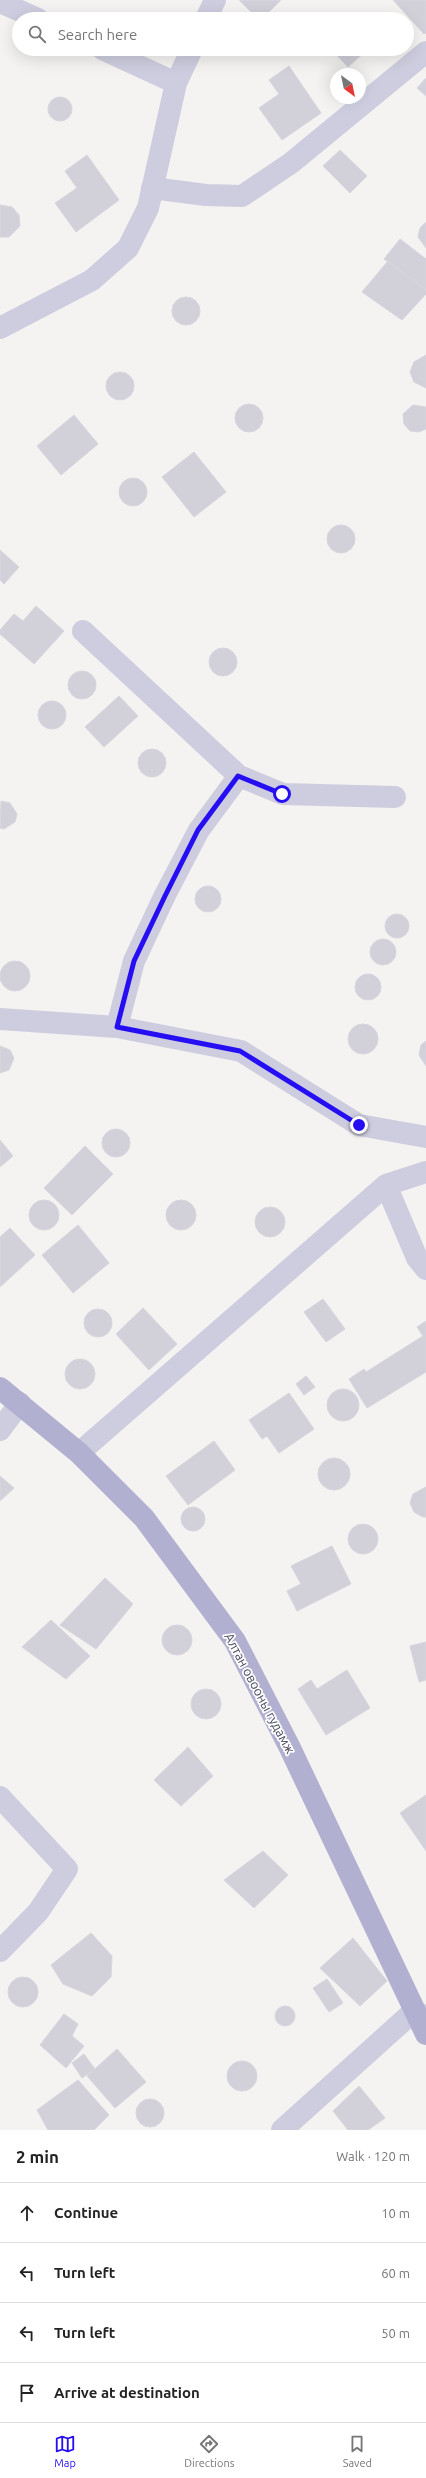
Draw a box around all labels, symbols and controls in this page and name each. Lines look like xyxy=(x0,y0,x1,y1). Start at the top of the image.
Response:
search box xyxy=(12,12,414,56)
icon: search xyxy=(26,23,48,45)
text: Search here xyxy=(58,26,137,43)
north arrow xyxy=(330,68,366,104)
route start xyxy=(273,785,291,803)
route end xyxy=(350,1116,368,1134)
street label: Алтан овооны гудамж xyxy=(222,1630,298,1756)
text: 2 min xyxy=(16,2147,59,2166)
text: Walk · 120 m xyxy=(336,2149,410,2163)
icon: ahead xyxy=(16,2202,38,2224)
text: Continue xyxy=(54,2204,118,2221)
text: 10 m xyxy=(381,2206,410,2220)
icon: left xyxy=(16,2262,38,2284)
text: Turn left xyxy=(54,2264,115,2281)
text: 60 m xyxy=(381,2266,410,2280)
icon: left xyxy=(16,2322,38,2344)
text: Turn left xyxy=(54,2324,115,2341)
text: 50 m xyxy=(381,2326,410,2340)
icon: arrive xyxy=(16,2382,38,2404)
text: Arrive at destination xyxy=(54,2384,200,2401)
tab: Map xyxy=(54,2433,76,2469)
tab: Directions xyxy=(184,2433,234,2469)
tab: Saved xyxy=(343,2433,372,2469)

